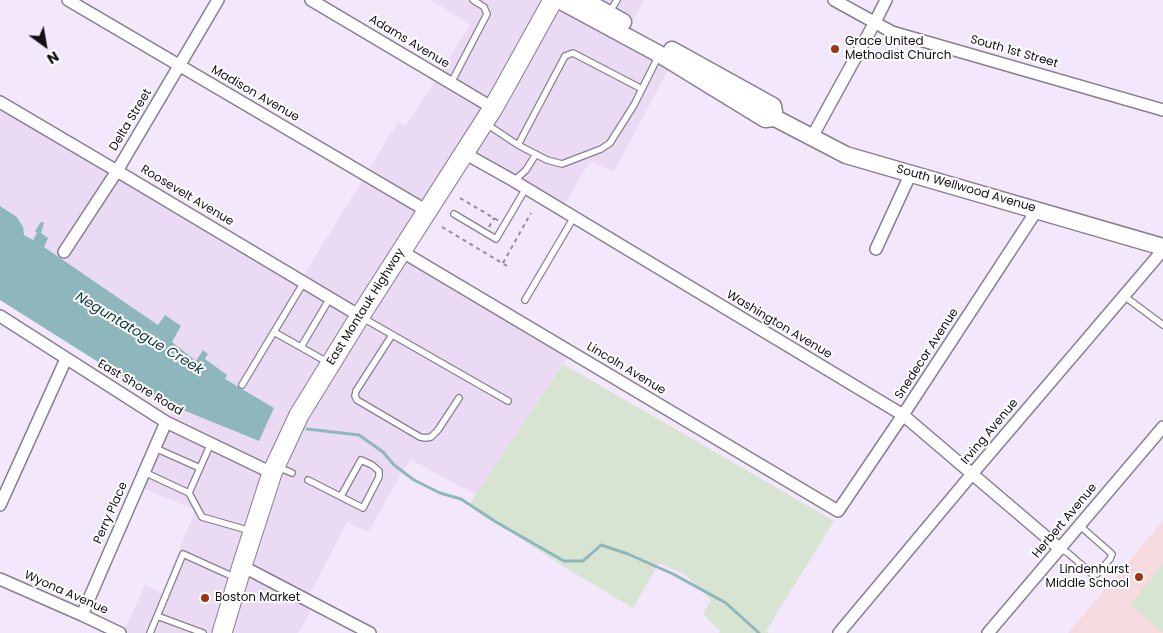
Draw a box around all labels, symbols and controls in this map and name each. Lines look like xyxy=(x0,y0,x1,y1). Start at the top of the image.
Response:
street label: Adams Avenue xyxy=(366,12,452,72)
north arrow xyxy=(20,20,70,70)
street label: South 1st Street xyxy=(969,33,1059,71)
place label: Grace United Methodist Church xyxy=(845,35,951,63)
marker: Grace United Methodist Church xyxy=(829,43,841,55)
text: N xyxy=(43,46,63,69)
street label: Madison Avenue xyxy=(208,63,302,125)
street label: Delta Street xyxy=(107,86,155,154)
street label: South Wellwood Avenue xyxy=(895,162,1037,216)
street label: Roosevelt Avenue xyxy=(138,163,236,229)
street label: East Montauk Highway xyxy=(324,246,408,368)
street label: Washington Avenue xyxy=(724,288,834,362)
water label: Neguntatogue Creek xyxy=(72,289,206,379)
street label: Snedecor Avenue xyxy=(892,306,962,402)
street label: Lincoln Avenue xyxy=(584,340,668,398)
street label: East Shore Road xyxy=(95,357,185,419)
street label: Irving Avenue xyxy=(958,396,1022,468)
street label: Perry Place xyxy=(91,480,131,546)
street label: Herbert Avenue xyxy=(1030,481,1100,561)
place label: Lindenhurst Middle School xyxy=(1046,563,1129,591)
street label: Wyona Avenue xyxy=(22,568,110,618)
marker: Lindenhurst Middle School xyxy=(1133,571,1145,583)
place label: Boston Market xyxy=(215,591,300,605)
marker: Boston Market xyxy=(199,592,211,604)

